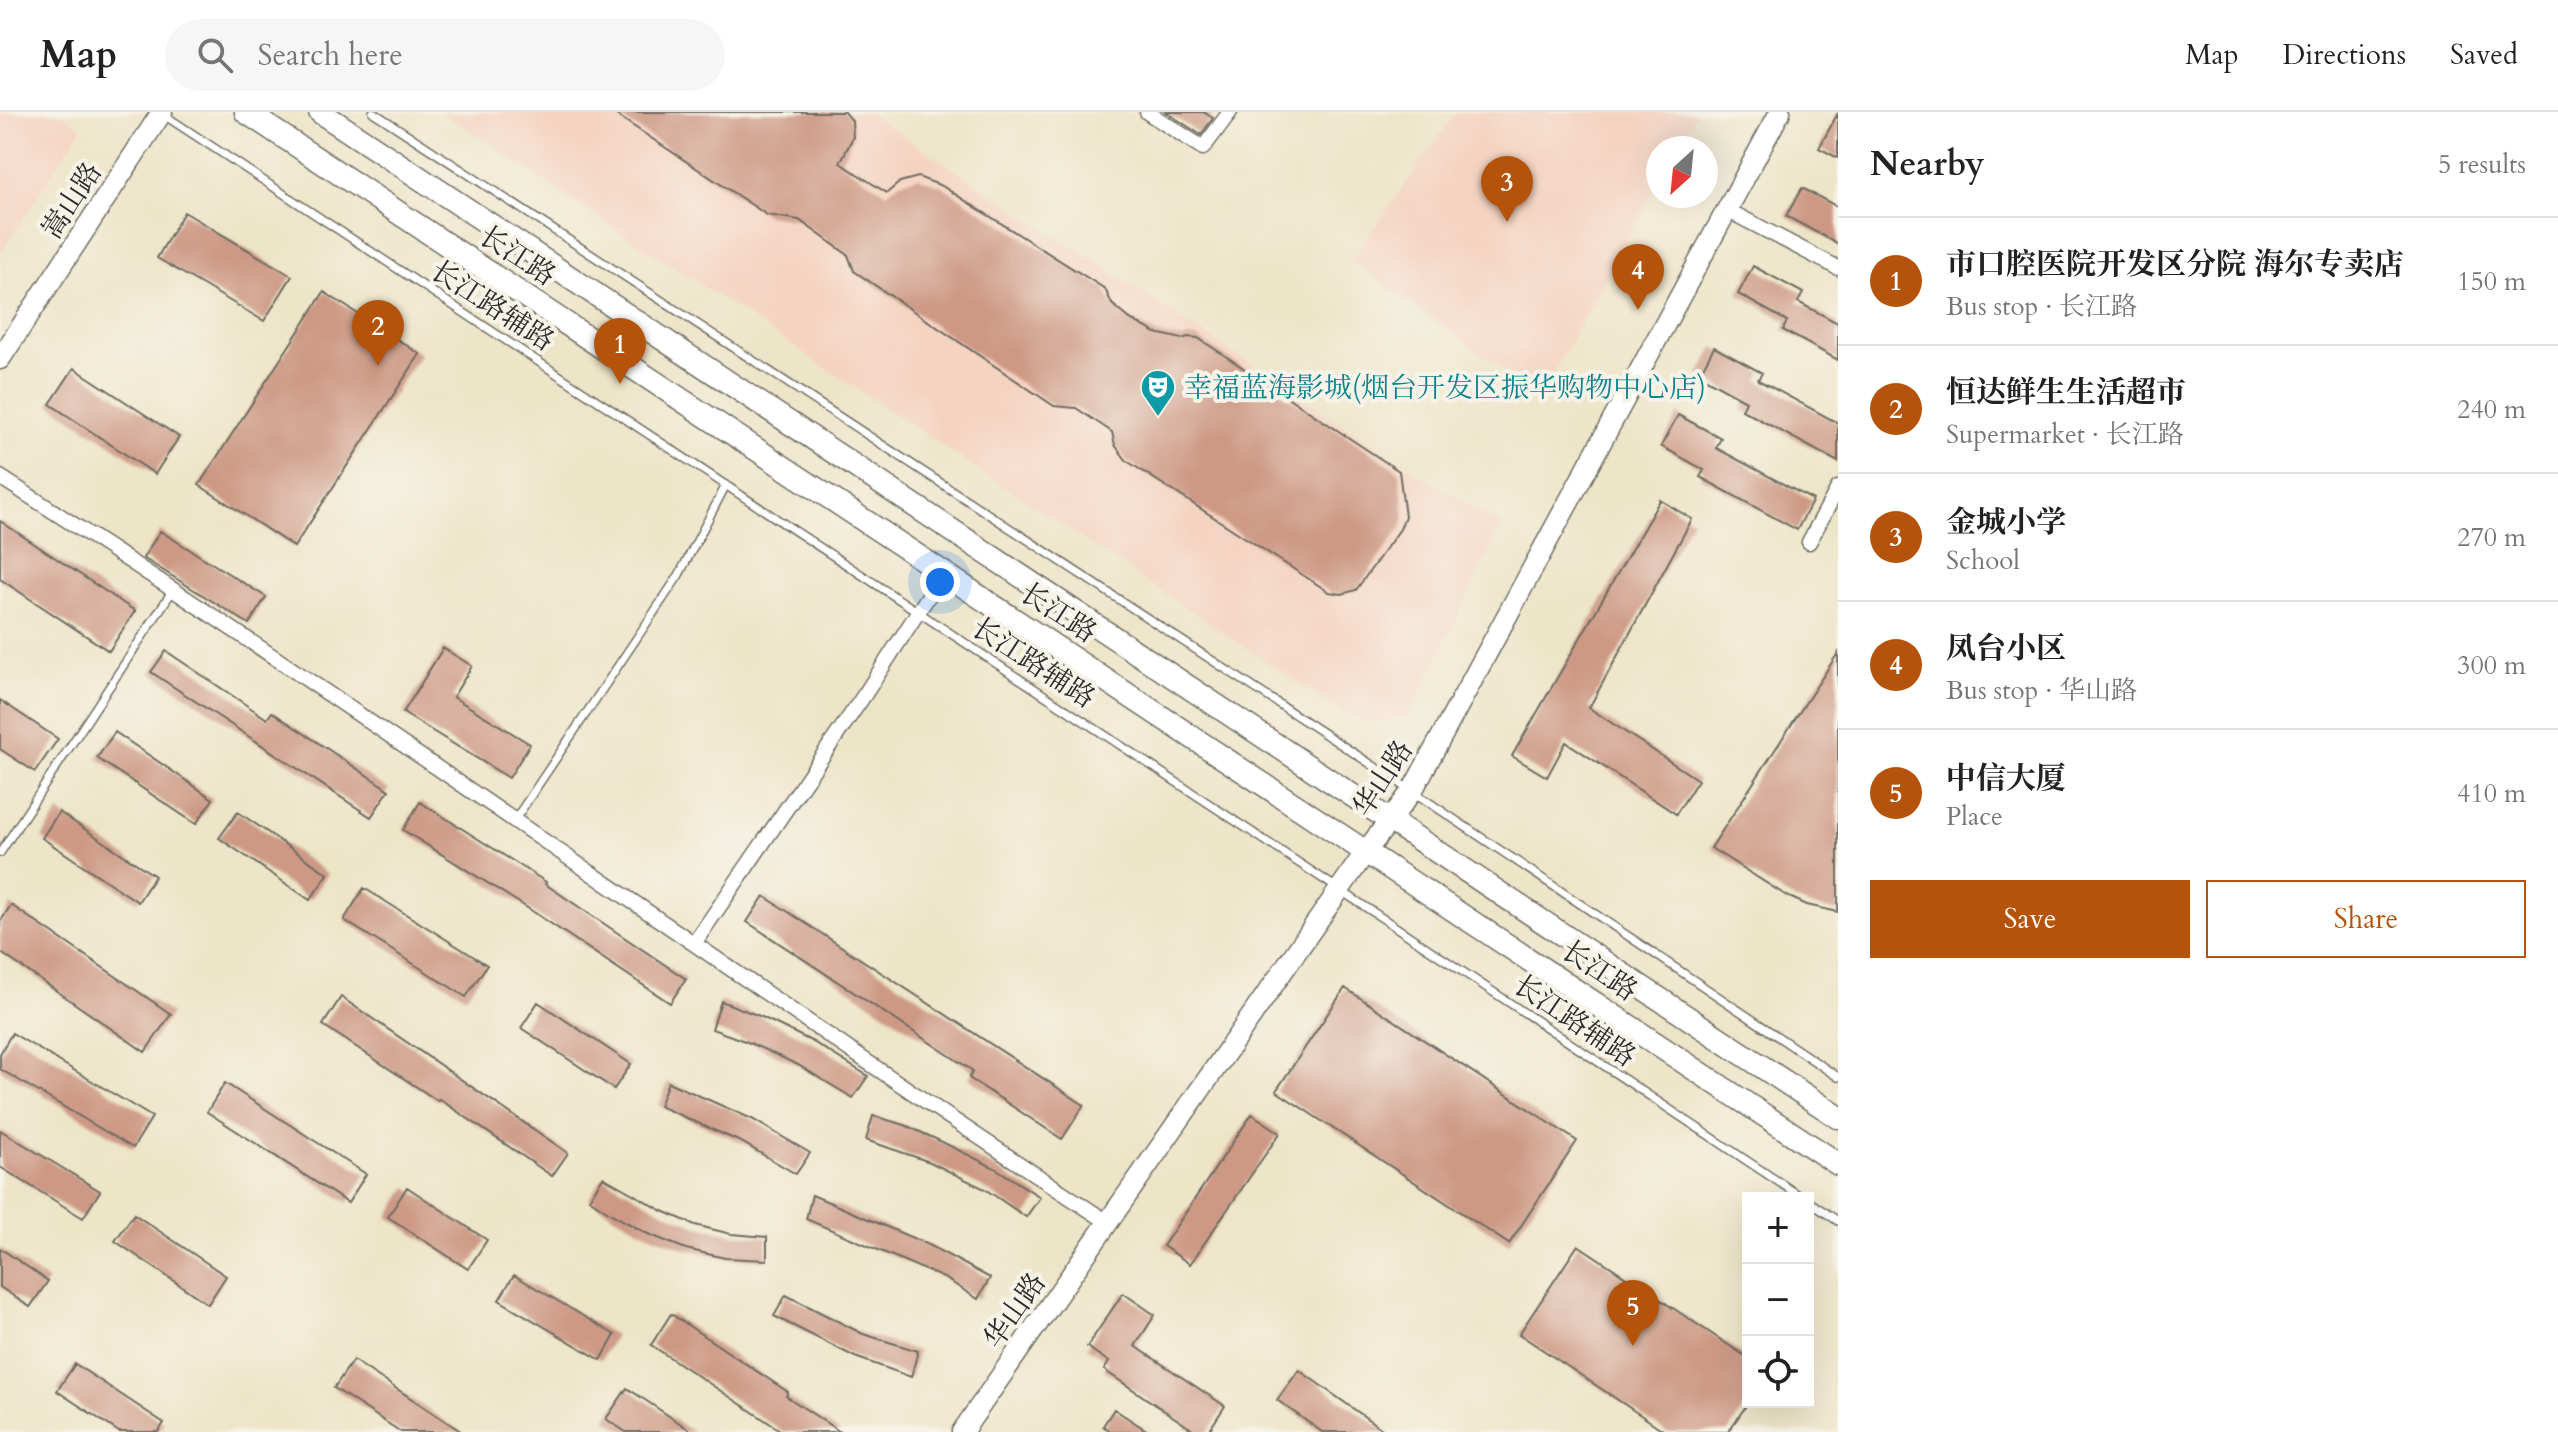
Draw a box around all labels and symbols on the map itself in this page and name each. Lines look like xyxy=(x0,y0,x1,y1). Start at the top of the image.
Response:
north arrow xyxy=(1646,136,1718,208)
street label: 嵩山路 xyxy=(33,155,111,246)
pin: 3 xyxy=(1481,156,1533,222)
street label: 长江路 xyxy=(472,217,563,295)
pin: 4 xyxy=(1612,244,1664,310)
street label: 长江路辅路 xyxy=(423,252,562,360)
pin: 2 xyxy=(352,300,404,366)
pin: 1 xyxy=(594,318,646,384)
theatre icon: 幸福蓝海影城(烟台开发区振华购物中心店) xyxy=(1139,368,1177,418)
place label: 幸福蓝海影城(烟台开发区振华购物中心店) xyxy=(1184,369,1706,407)
your location xyxy=(920,562,960,602)
street label: 长江路 xyxy=(1013,574,1104,652)
street label: 长江路辅路 xyxy=(964,609,1103,717)
street label: 华山路 xyxy=(1344,733,1422,824)
street label: 长江路 xyxy=(1554,932,1645,1010)
street label: 长江路辅路 xyxy=(1506,966,1643,1076)
street label: 华山路 xyxy=(975,1265,1054,1356)
pin: 5 xyxy=(1607,1280,1659,1346)

